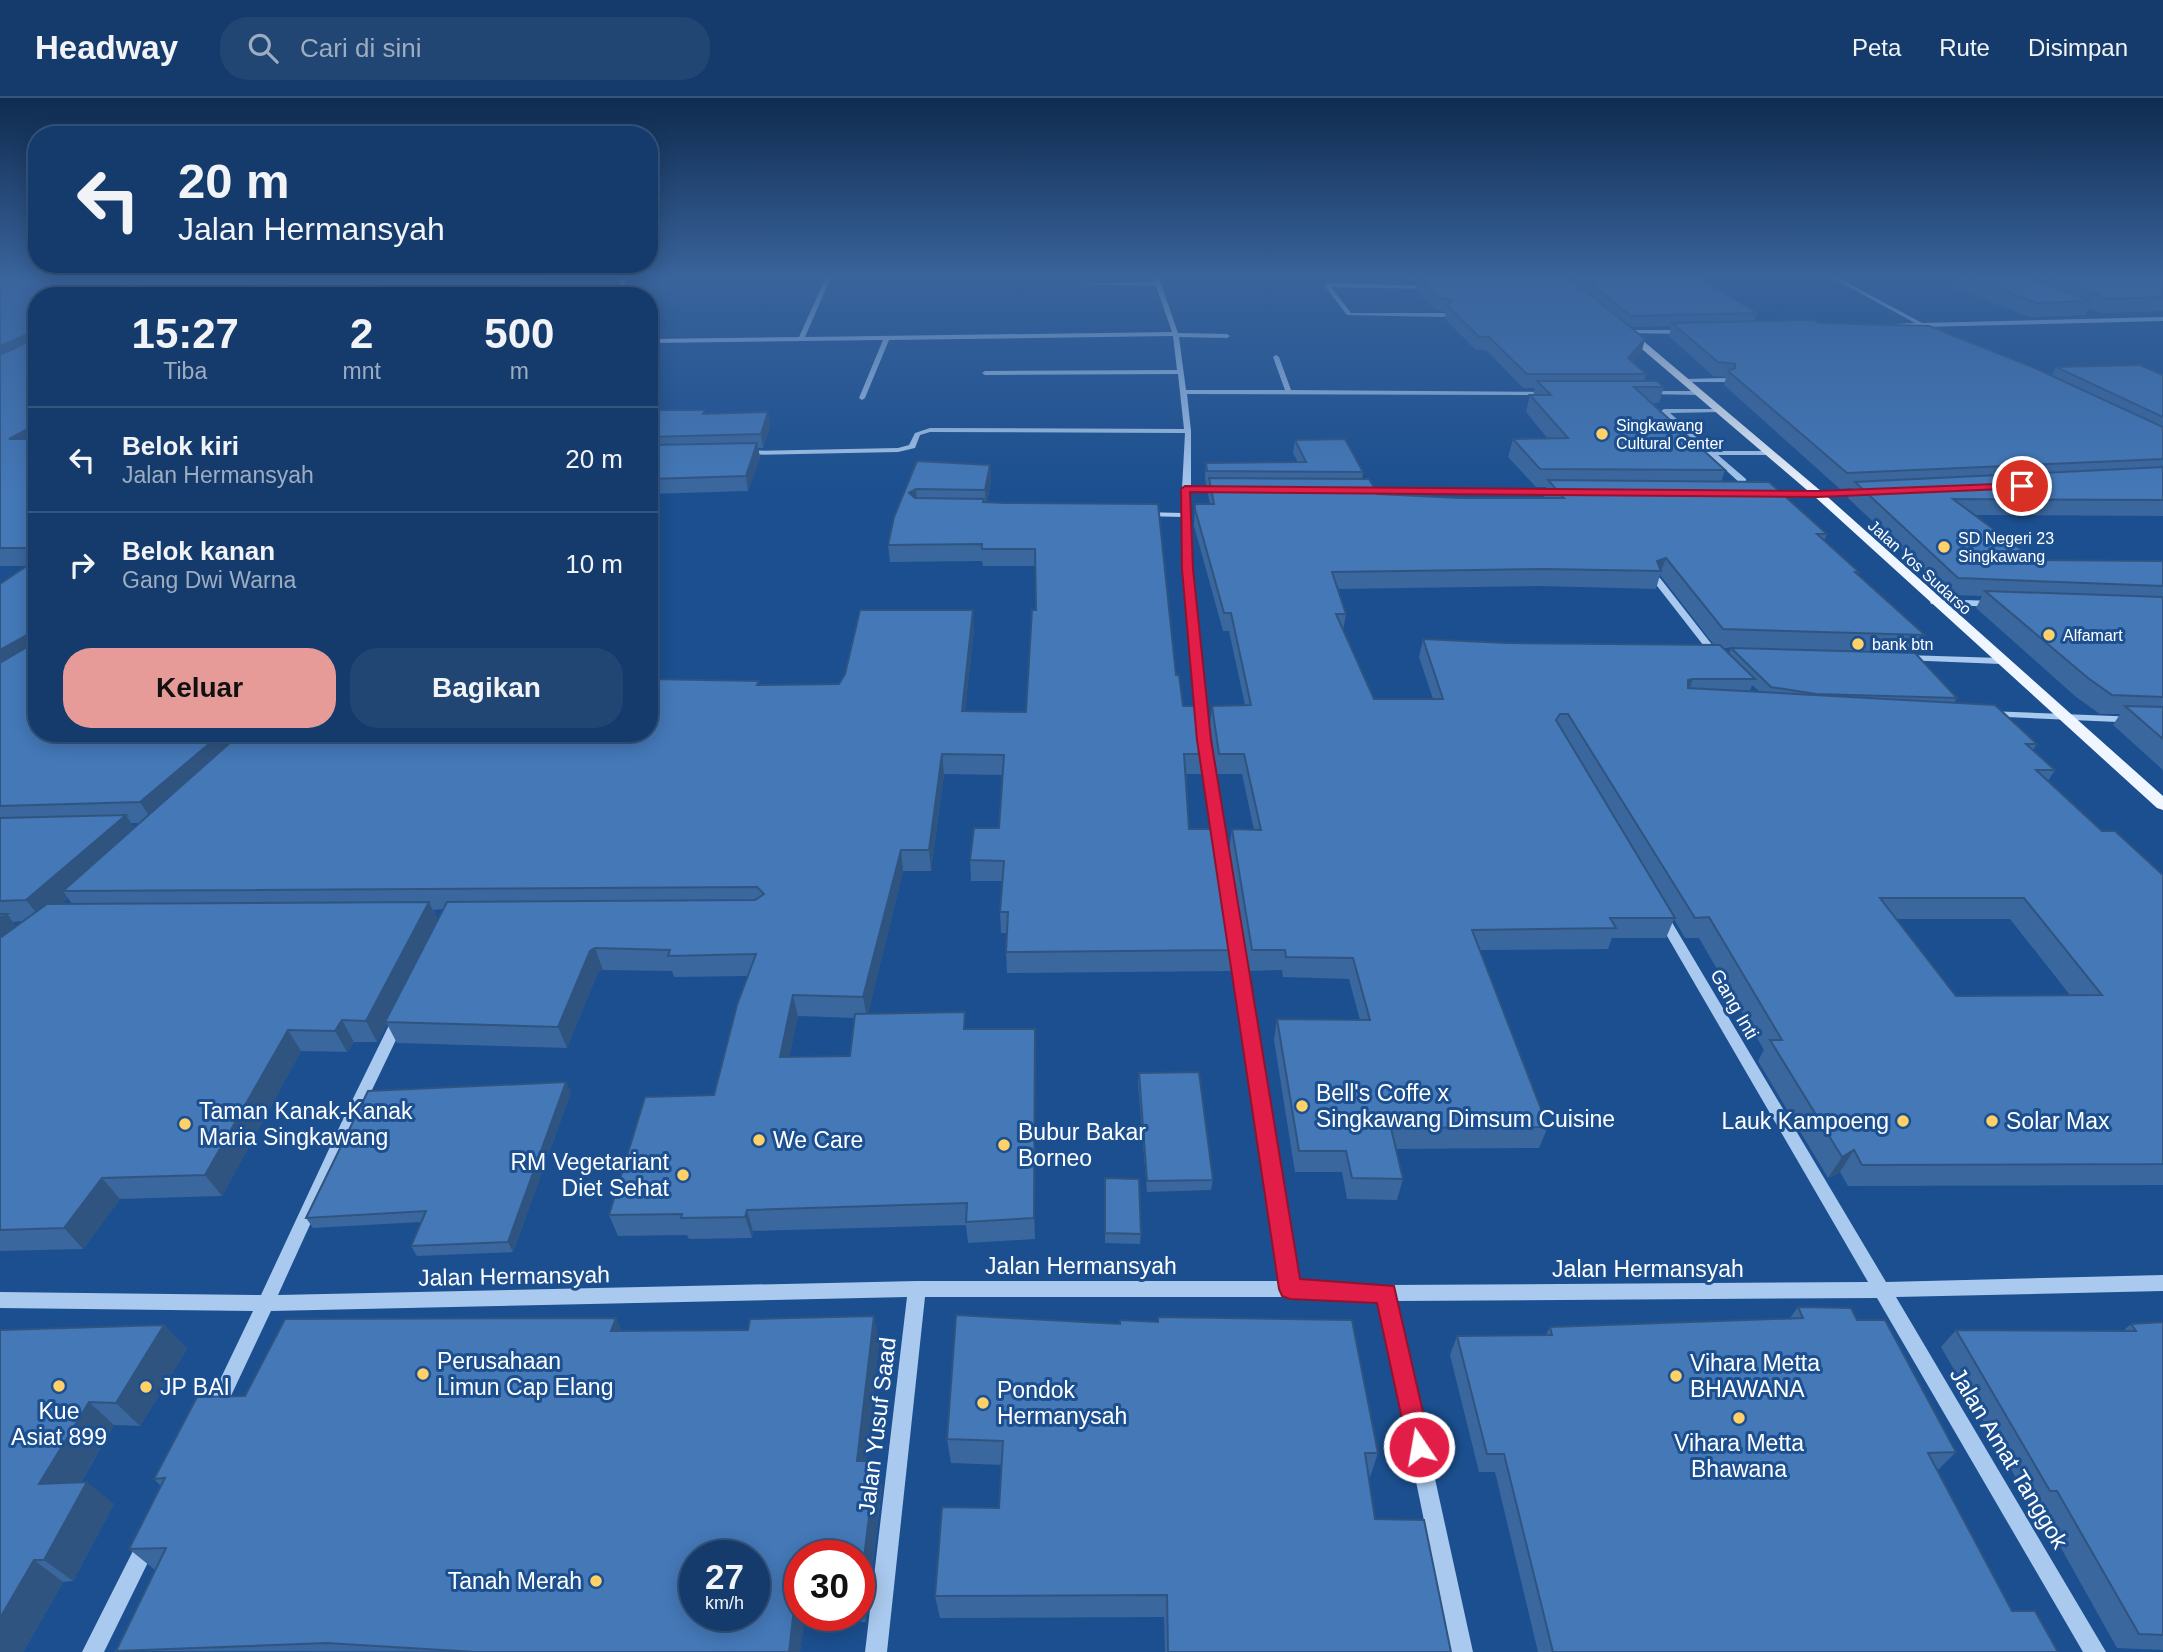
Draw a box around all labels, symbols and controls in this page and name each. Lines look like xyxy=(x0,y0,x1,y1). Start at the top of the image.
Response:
search box xyxy=(220,17,710,80)
text: Headway xyxy=(35,29,178,66)
icon: search xyxy=(244,29,282,67)
text: Cari di sini xyxy=(300,33,421,63)
text: Peta xyxy=(1852,34,1901,61)
text: Rute xyxy=(1939,34,1990,61)
text: Disimpan xyxy=(2028,34,2128,61)
icon: left xyxy=(63,154,154,245)
text: 20 m xyxy=(178,154,290,208)
text: Jalan Hermansyah xyxy=(178,211,445,247)
text: 15:27 xyxy=(132,310,239,357)
text: 2 xyxy=(350,310,373,357)
text: 500 xyxy=(484,310,554,357)
text: Tiba xyxy=(163,358,207,384)
text: mnt xyxy=(342,358,381,384)
text: m xyxy=(510,358,529,384)
place label: Singkawang Cultural Center xyxy=(1616,417,1724,452)
marker: Singkawang Cultural Center xyxy=(1594,426,1610,442)
text: Belok kiri xyxy=(122,431,239,461)
icon: left xyxy=(63,441,101,479)
text: 20 m xyxy=(565,444,623,474)
pin xyxy=(1992,456,2052,516)
text: Jalan Hermansyah xyxy=(122,462,314,488)
icon: arrive xyxy=(2003,467,2041,505)
street label: Jalan Yos Sudarso xyxy=(1865,517,1975,618)
place label: SD Negeri 23 Singkawang xyxy=(1958,530,2054,565)
text: Belok kanan xyxy=(122,536,275,566)
marker: SD Negeri 23 Singkawang xyxy=(1936,539,1952,555)
icon: right xyxy=(63,546,101,584)
text: 10 m xyxy=(565,549,623,579)
text: Gang Dwi Warna xyxy=(122,567,296,593)
marker: Alfamart xyxy=(2041,627,2057,643)
place label: Alfamart xyxy=(2063,627,2123,644)
marker: bank btn xyxy=(1850,636,1866,652)
place label: bank btn xyxy=(1872,636,1933,653)
button: Keluar xyxy=(63,648,336,728)
button: Bagikan xyxy=(350,648,623,728)
street label: Gang Inti xyxy=(1706,966,1763,1043)
place label: Bell's Coffe x Singkawang Dimsum Cuisine xyxy=(1316,1080,1615,1132)
place label: Taman Kanak-Kanak Maria Singkawang xyxy=(199,1098,413,1150)
marker: Bell's Coffe x Singkawang Dimsum Cuisine xyxy=(1294,1098,1310,1114)
place label: Lauk Kampoeng xyxy=(1721,1108,1889,1134)
place label: Solar Max xyxy=(2006,1108,2110,1134)
marker: Lauk Kampoeng xyxy=(1895,1113,1911,1129)
marker: Solar Max xyxy=(1984,1113,2000,1129)
marker: Taman Kanak-Kanak Maria Singkawang xyxy=(177,1116,193,1132)
place label: Bubur Bakar Borneo xyxy=(1018,1119,1146,1171)
place label: We Care xyxy=(773,1127,863,1153)
marker: We Care xyxy=(751,1132,767,1148)
marker: Bubur Bakar Borneo xyxy=(996,1137,1012,1153)
place label: RM Vegetariant Diet Sehat xyxy=(510,1149,670,1201)
marker: RM Vegetariant Diet Sehat xyxy=(675,1167,691,1183)
street label: Jalan Hermansyah xyxy=(985,1253,1177,1279)
street label: Jalan Hermansyah xyxy=(1552,1256,1744,1282)
street label: Jalan Hermansyah xyxy=(418,1261,610,1291)
street label: Jalan Yusuf Saad xyxy=(853,1336,901,1516)
place label: Perusahaan Limun Cap Elang xyxy=(437,1348,613,1400)
place label: Vihara Metta BHAWANA xyxy=(1690,1350,1820,1402)
street label: Jalan Amat Tanggok xyxy=(1945,1363,2074,1554)
marker: Perusahaan Limun Cap Elang xyxy=(415,1366,431,1382)
marker: Vihara Metta BHAWANA xyxy=(1668,1368,1684,1384)
place label: JP BAI xyxy=(160,1374,230,1400)
place label: Pondok Hermanysah xyxy=(997,1377,1127,1429)
marker: Kue Asiat 899 xyxy=(51,1378,67,1394)
marker: JP BAI xyxy=(138,1379,154,1395)
marker: Pondok Hermanysah xyxy=(975,1395,991,1411)
place label: Kue Asiat 899 xyxy=(11,1398,107,1450)
position arrow xyxy=(1382,1410,1456,1484)
marker: Vihara Metta Bhawana xyxy=(1731,1410,1747,1426)
place label: Vihara Metta Bhawana xyxy=(1674,1430,1804,1482)
speed limit sign: 30 xyxy=(784,1540,875,1631)
text: 27 xyxy=(705,1557,744,1596)
place label: Tanah Merah xyxy=(448,1568,582,1594)
marker: Tanah Merah xyxy=(588,1573,604,1589)
text: km/h xyxy=(705,1593,744,1613)

